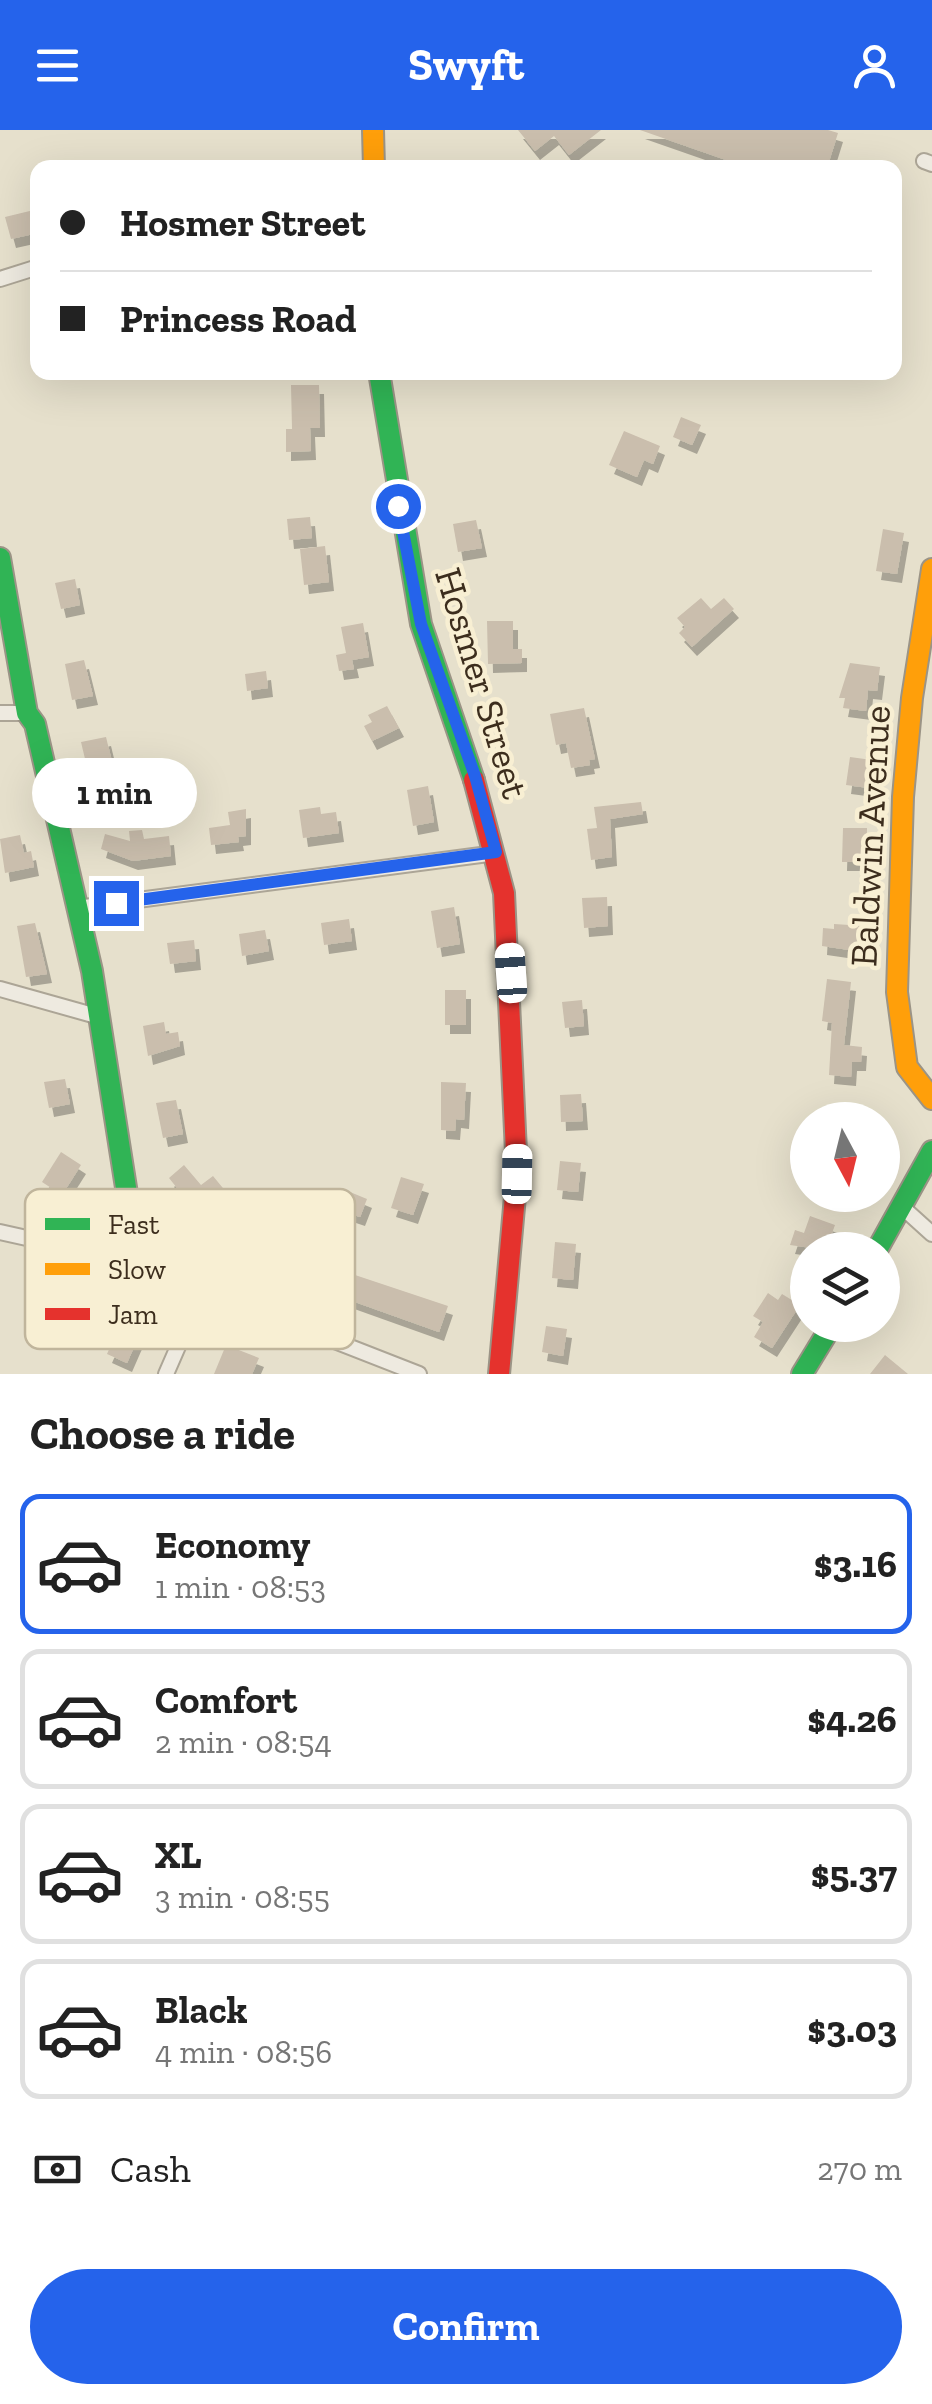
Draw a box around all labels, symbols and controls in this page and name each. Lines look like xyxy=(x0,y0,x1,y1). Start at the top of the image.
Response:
icon: menu xyxy=(30,38,85,93)
text: Swyft xyxy=(408,38,524,92)
icon: person xyxy=(847,38,902,93)
text: Hosmer Street xyxy=(120,200,365,246)
text: Princess Road xyxy=(120,296,356,342)
route start xyxy=(376,484,421,529)
street label: Hosmer Street xyxy=(425,562,539,804)
street label: Baldwin Avenue xyxy=(840,704,900,968)
callout: 1 min xyxy=(34,758,198,828)
text: 1 min xyxy=(77,774,152,812)
route end xyxy=(94,881,139,926)
car xyxy=(494,942,528,1004)
north arrow xyxy=(790,1102,900,1212)
map controls xyxy=(790,1102,900,1342)
car xyxy=(501,1144,533,1204)
legend xyxy=(25,1189,355,1349)
text: Fast xyxy=(108,1208,160,1241)
button: layers xyxy=(790,1232,900,1342)
text: Slow xyxy=(108,1253,166,1286)
text: Jam xyxy=(108,1298,158,1331)
text: Choose a ride xyxy=(30,1407,295,1461)
icon: car xyxy=(35,1519,125,1609)
text: Economy xyxy=(155,1522,310,1568)
text: $3.16 xyxy=(814,1541,897,1587)
text: 1 min · 08:53 xyxy=(155,1568,326,1606)
icon: car xyxy=(35,1674,125,1764)
text: Comfort xyxy=(155,1677,297,1723)
text: $4.26 xyxy=(807,1696,897,1742)
text: 2 min · 08:54 xyxy=(155,1723,332,1761)
icon: car xyxy=(35,1829,125,1919)
text: XL xyxy=(155,1832,202,1878)
text: $5.37 xyxy=(811,1851,897,1897)
text: 3 min · 08:55 xyxy=(155,1878,330,1916)
icon: car xyxy=(35,1984,125,2074)
text: Black xyxy=(155,1987,248,2033)
text: $3.03 xyxy=(807,2006,897,2052)
text: 4 min · 08:56 xyxy=(155,2033,332,2071)
icon: cash xyxy=(30,2142,85,2197)
text: Cash xyxy=(110,2146,191,2192)
text: 270 m xyxy=(817,2150,902,2188)
button: Confirm xyxy=(30,2269,902,2384)

